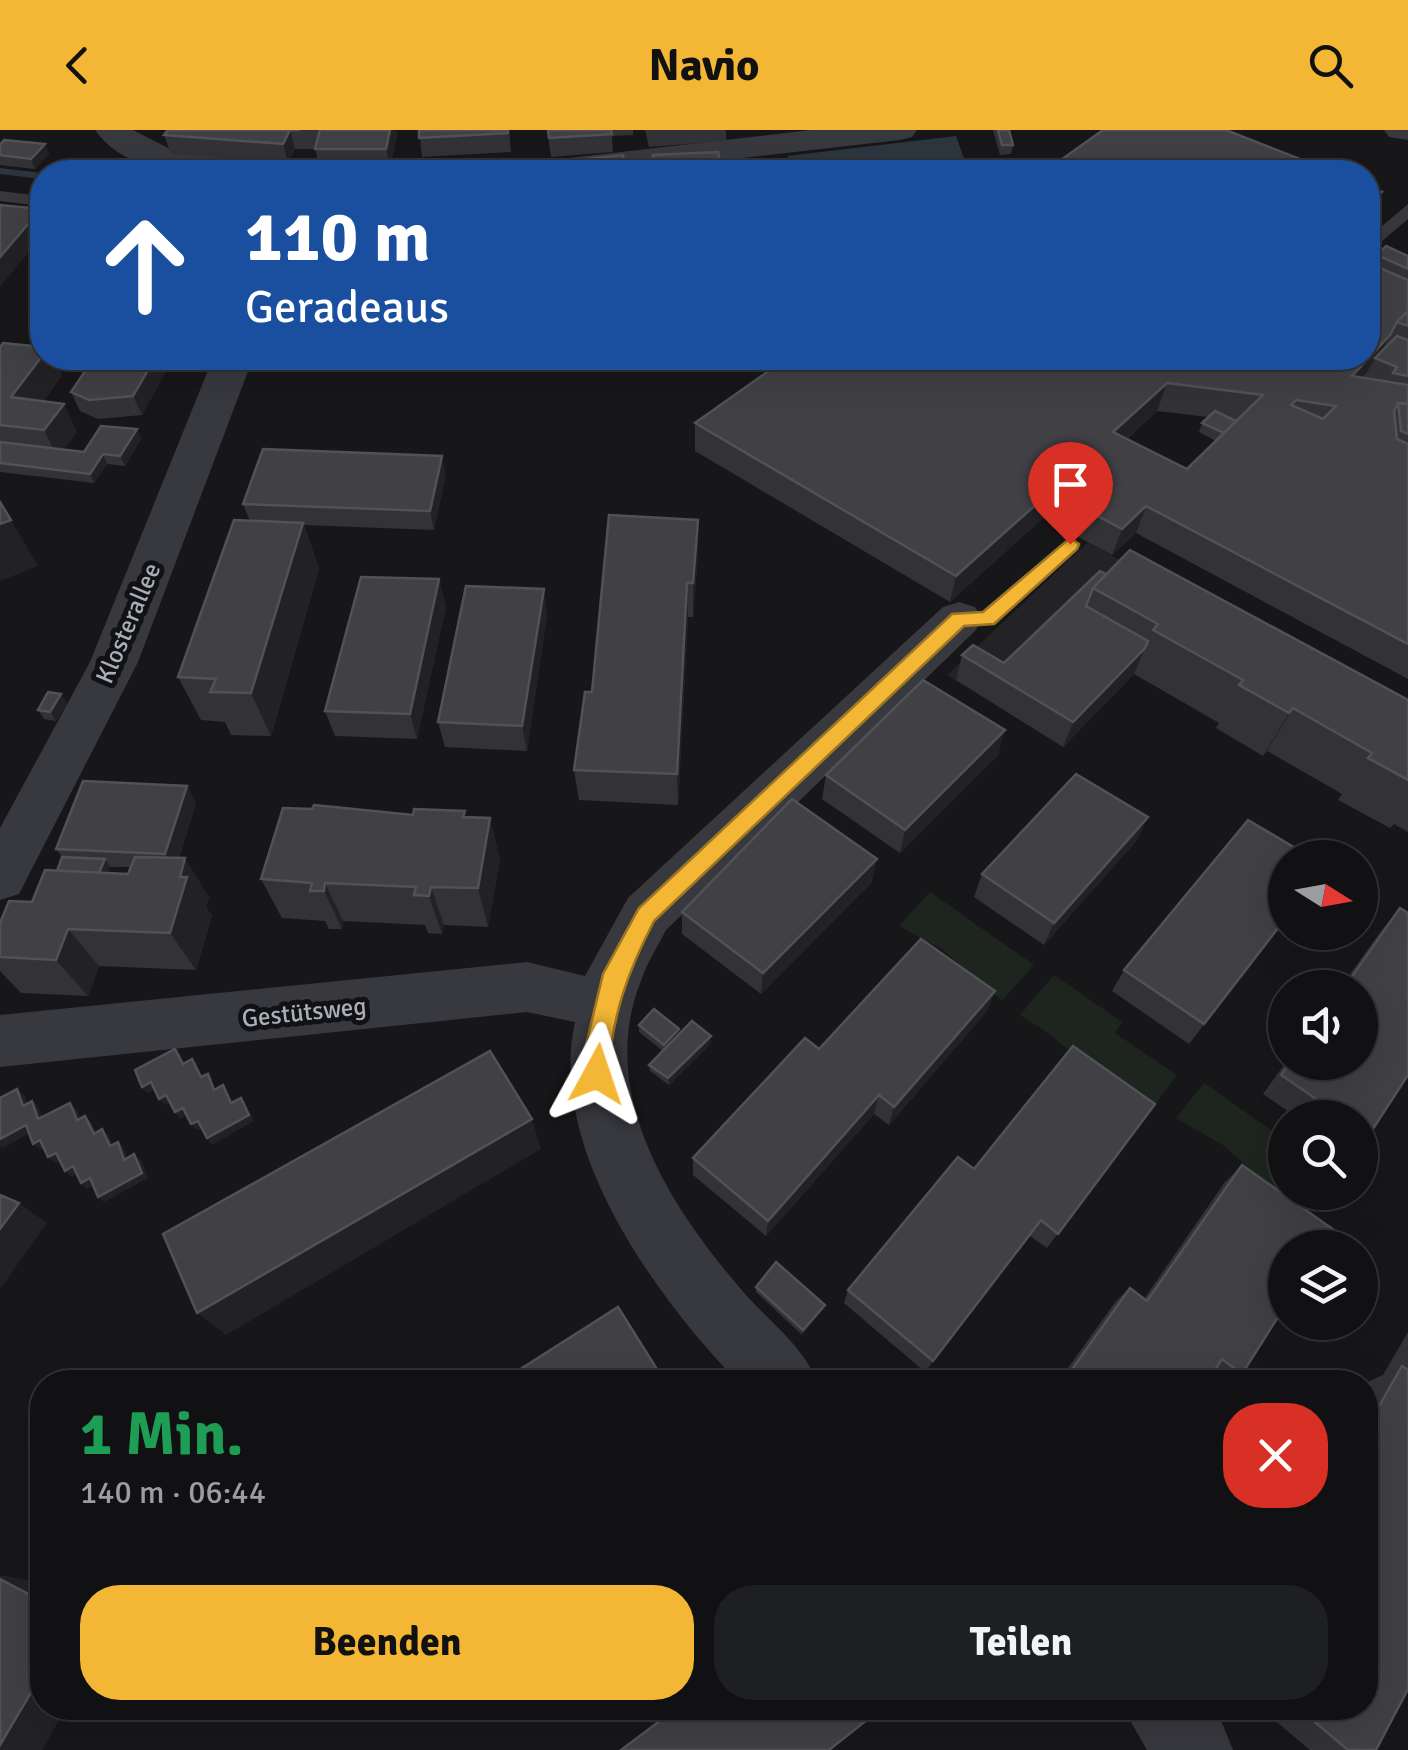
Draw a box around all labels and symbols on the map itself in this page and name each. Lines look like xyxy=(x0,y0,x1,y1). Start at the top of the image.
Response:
pin xyxy=(1028,442,1113,545)
street label: Klosterallee xyxy=(89,558,167,688)
north arrow xyxy=(1268,840,1378,950)
street label: Gestütsweg xyxy=(240,990,368,1034)
position arrow xyxy=(545,1022,649,1126)

